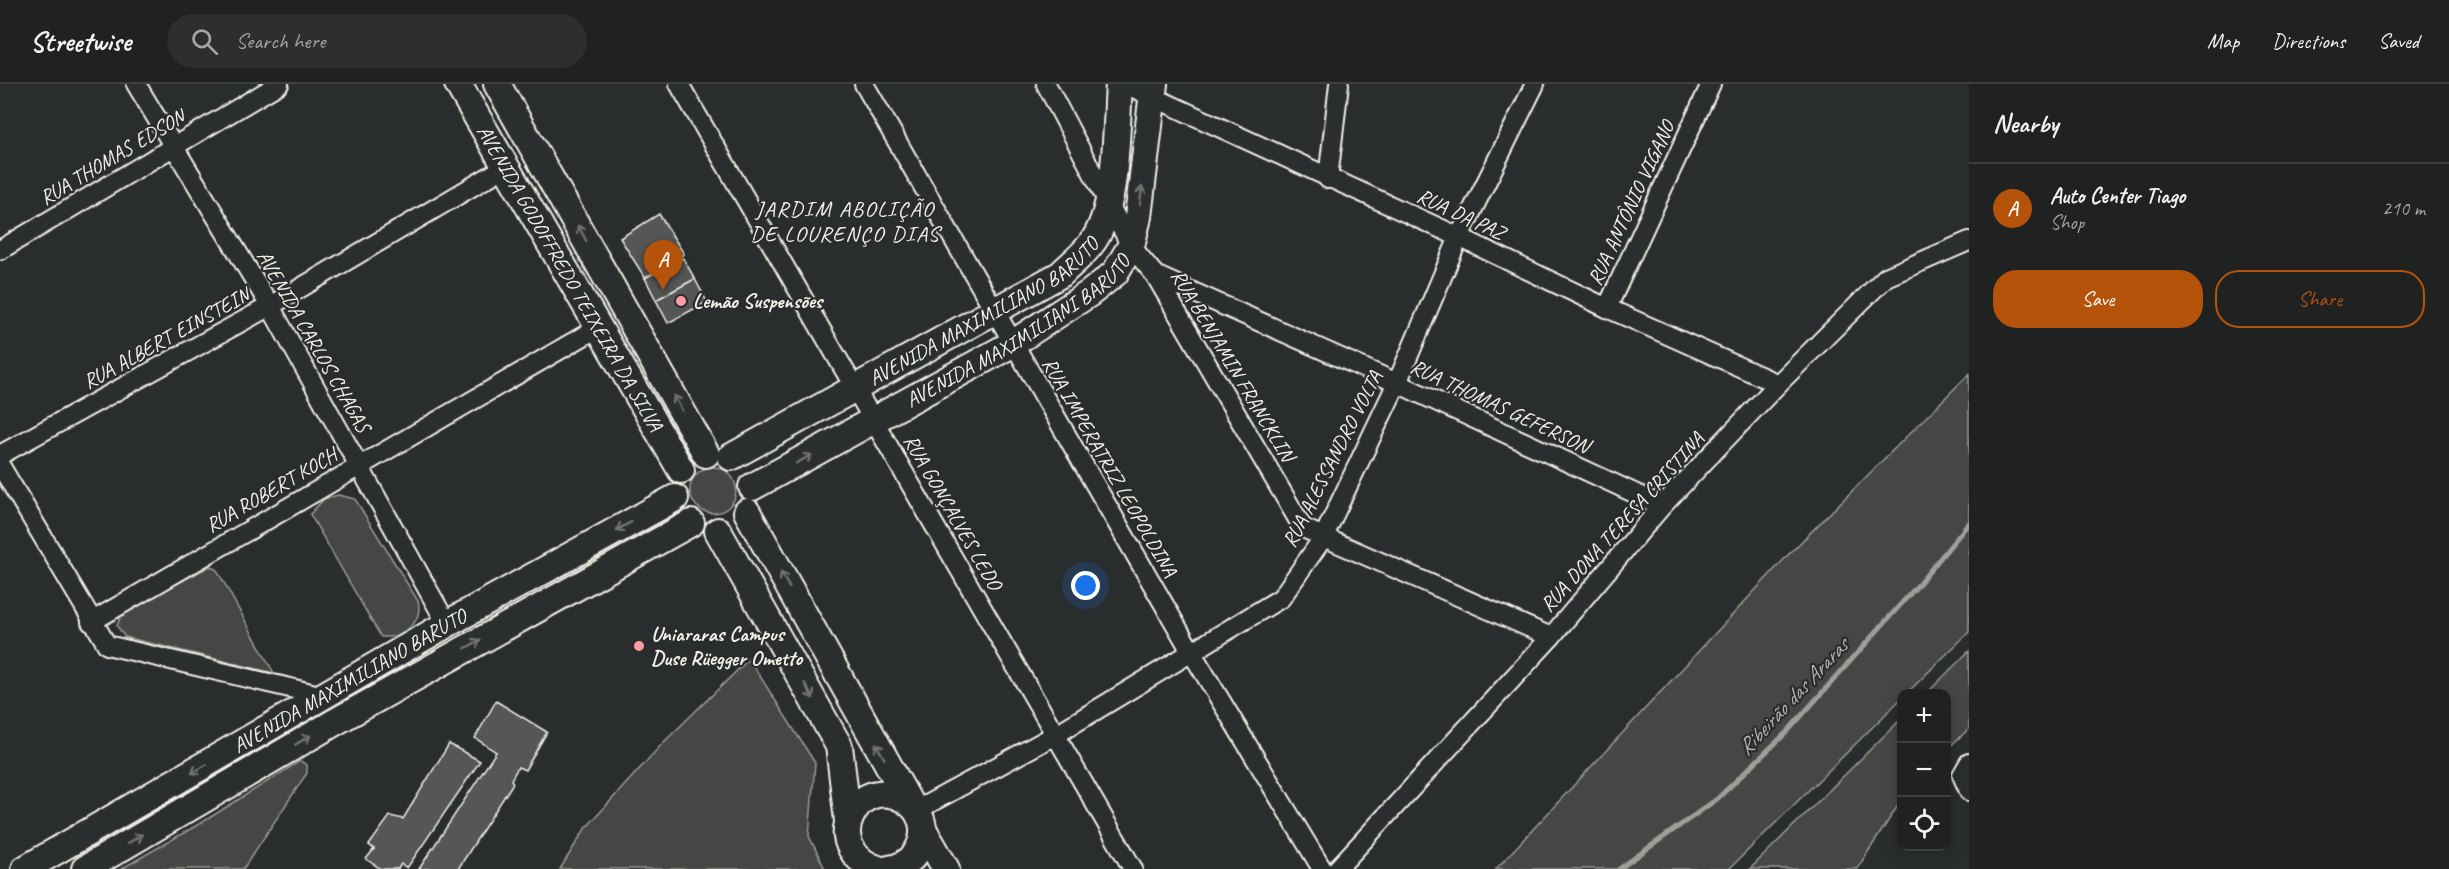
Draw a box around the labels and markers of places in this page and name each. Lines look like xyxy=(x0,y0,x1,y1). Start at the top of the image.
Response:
pin: A xyxy=(644,240,682,290)
place label: Lemão Suspensões xyxy=(693,288,825,314)
marker: Lemão Suspensões xyxy=(674,294,688,308)
place label: Uniararas Campus Duse Rüegger Ometto xyxy=(651,621,804,671)
marker: Uniararas Campus Duse Rüegger Ometto xyxy=(632,639,646,653)

